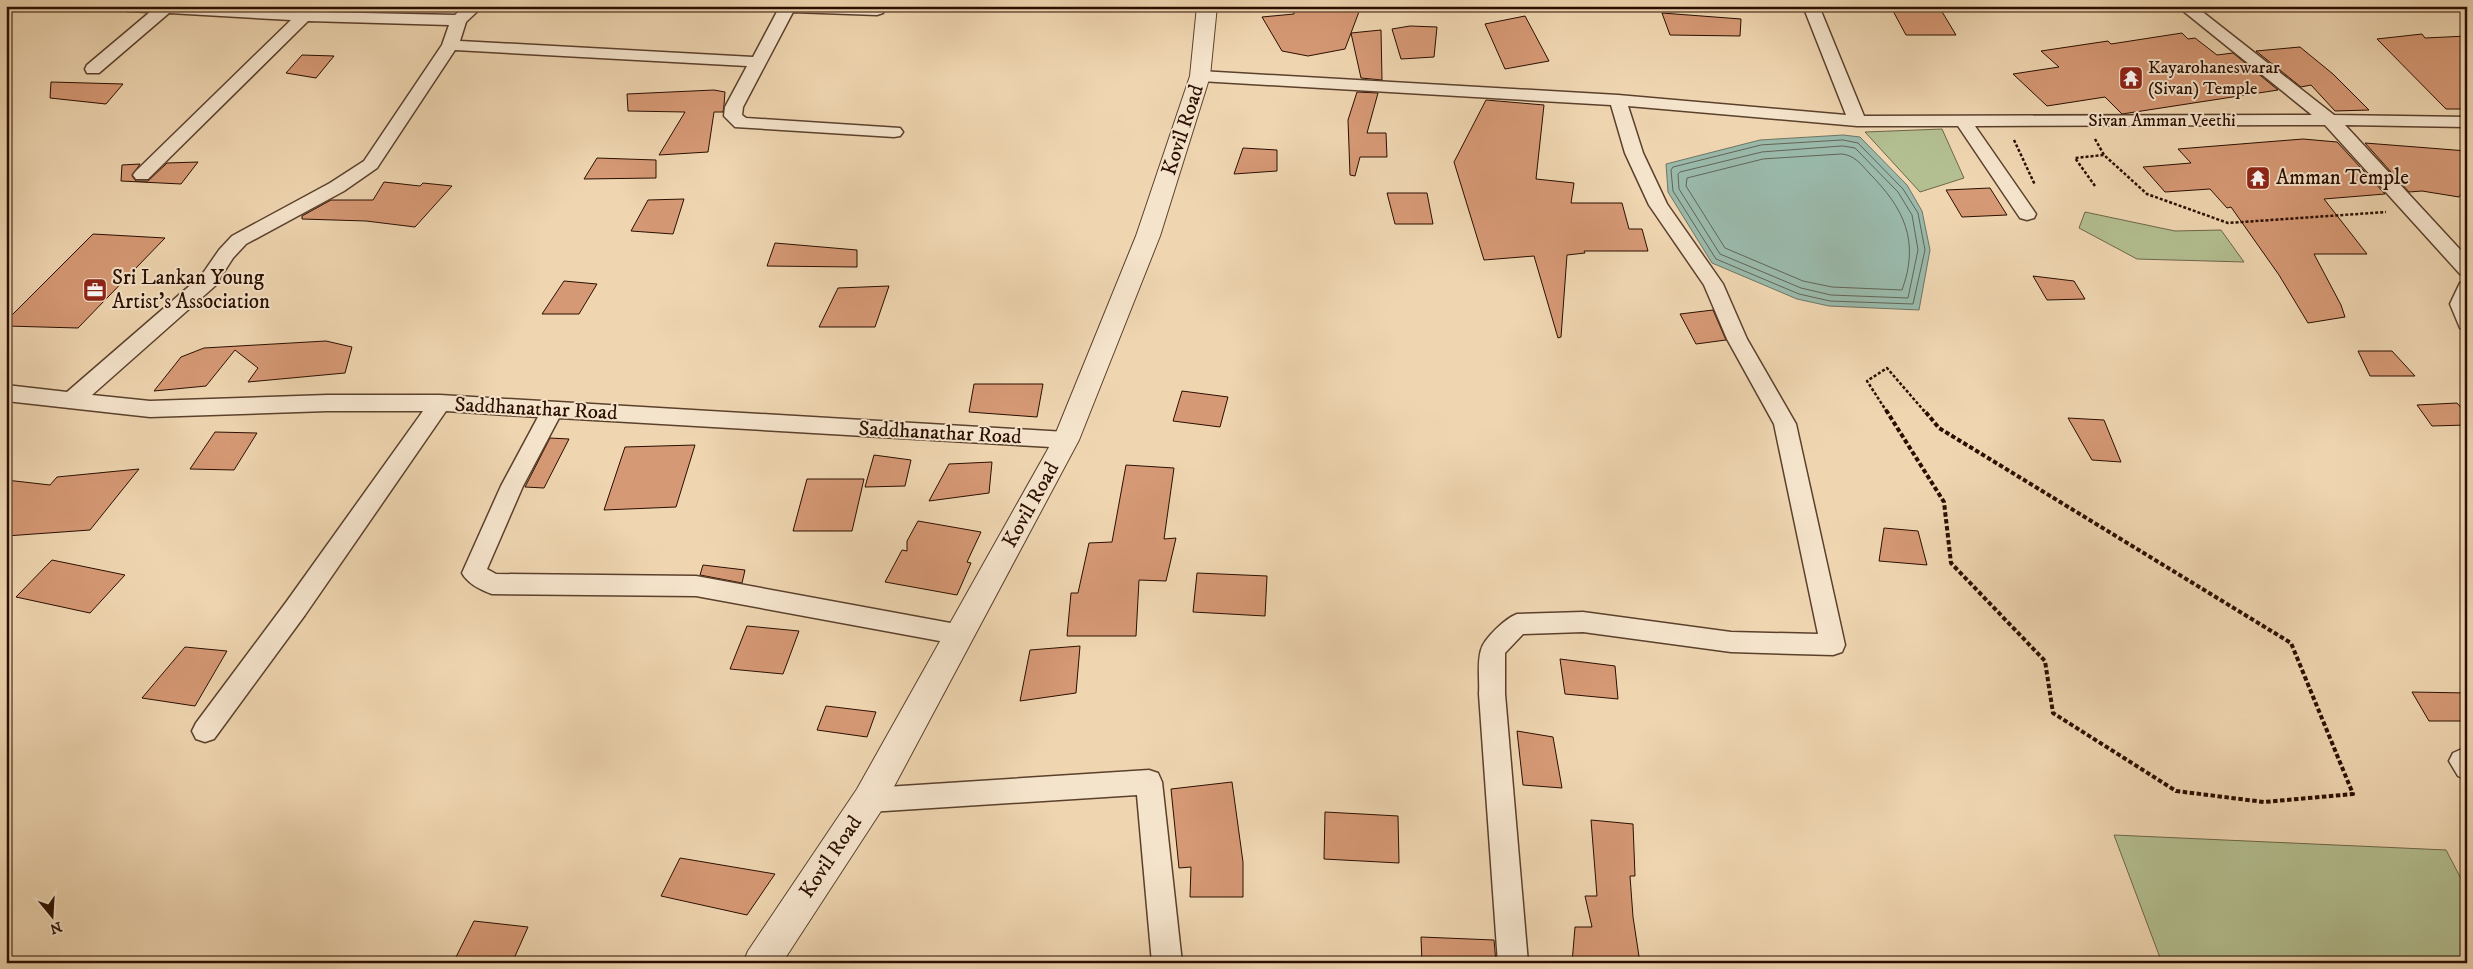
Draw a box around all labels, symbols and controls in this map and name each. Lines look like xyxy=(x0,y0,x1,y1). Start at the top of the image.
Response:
place label: Kayarohaneswarar (Sivan) Temple xyxy=(2148,57,2280,100)
temple icon: Kayarohaneswarar (Sivan) Temple xyxy=(2118,65,2144,91)
street label: Kovil Road xyxy=(1156,81,1210,179)
street label: Sivan Amman Veethi xyxy=(2088,110,2236,132)
temple icon: Amman Temple xyxy=(2245,165,2271,191)
place label: Amman Temple xyxy=(2276,165,2409,191)
place label: Sri Lankan Young Artist's Association xyxy=(112,265,270,315)
office icon: Sri Lankan Young Artist's Association xyxy=(82,277,108,303)
street label: Saddhanathar Road xyxy=(454,392,619,426)
street label: Saddhanathar Road xyxy=(858,416,1023,450)
street label: Kovil Road xyxy=(997,457,1065,552)
street label: Kovil Road xyxy=(794,810,868,903)
north arrow xyxy=(28,892,78,942)
text: N xyxy=(47,917,64,938)

